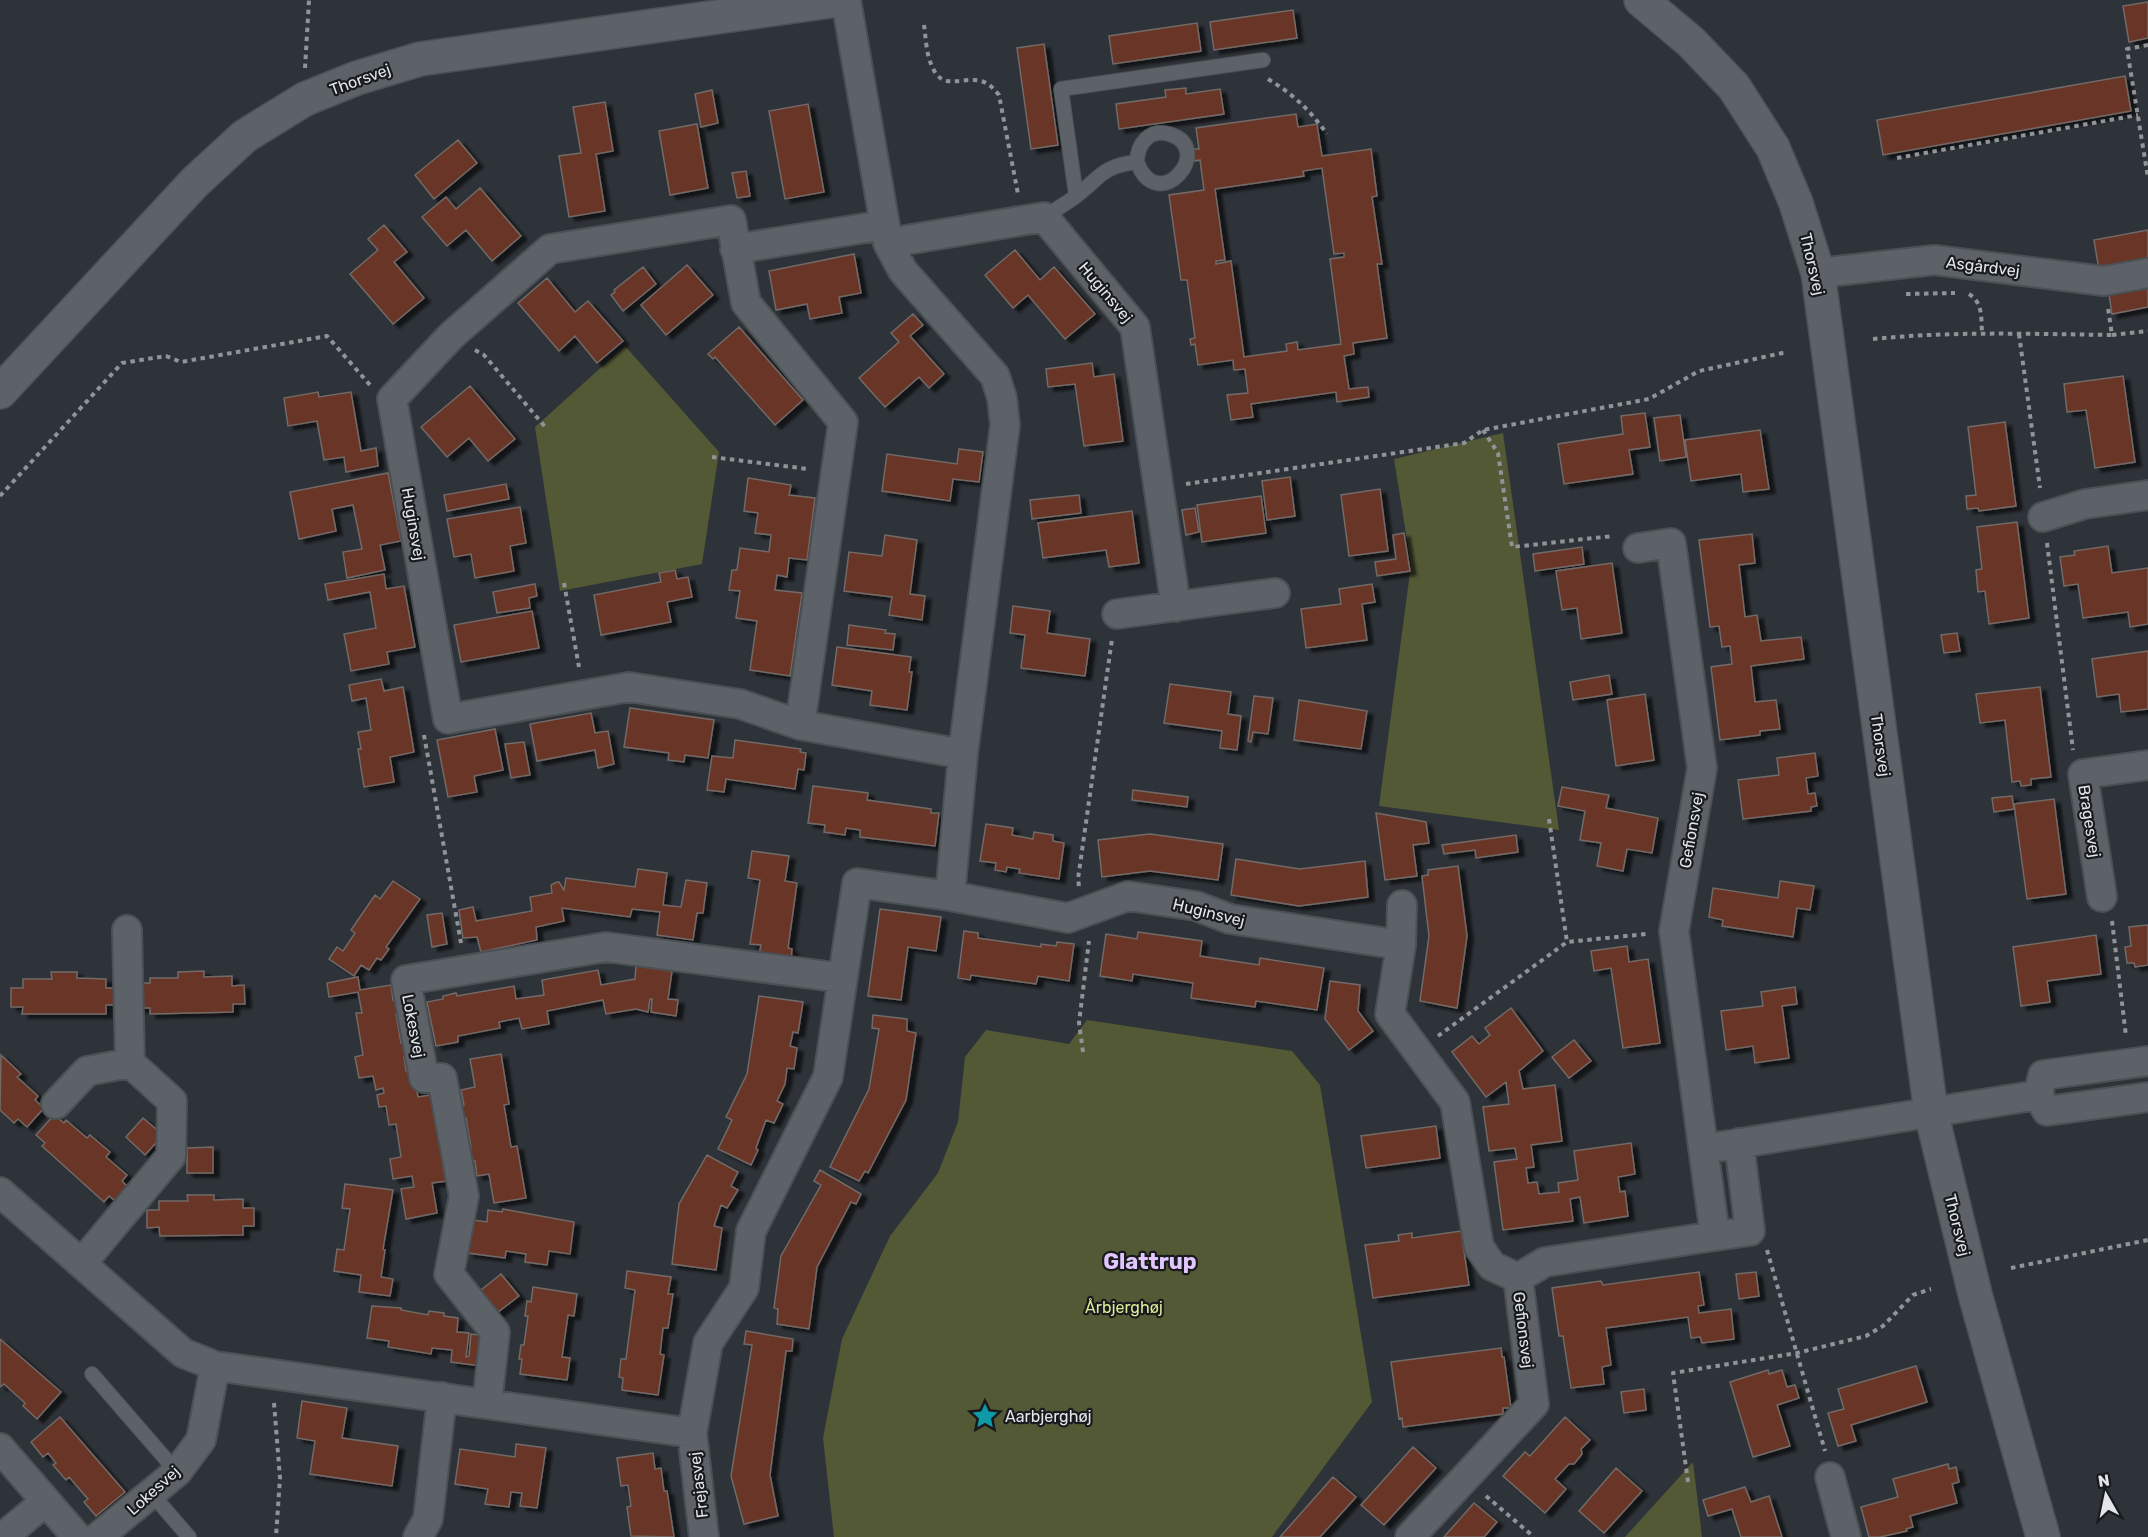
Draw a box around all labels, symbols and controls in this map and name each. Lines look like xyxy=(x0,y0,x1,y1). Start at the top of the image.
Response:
street label: Thorsvej xyxy=(327,60,393,99)
street label: Thorsvej xyxy=(1796,231,1829,297)
street label: Asgårdvej xyxy=(1945,253,2021,280)
street label: Huginsvej xyxy=(1075,258,1137,327)
street label: Huginsvej xyxy=(398,486,429,562)
street label: Thorsvej xyxy=(1867,712,1894,778)
street label: Bragesvej xyxy=(2074,783,2105,859)
street label: Gefionsvej xyxy=(1675,791,1708,870)
street label: Huginsvej xyxy=(1171,894,1247,931)
street label: Lokesvej xyxy=(398,993,429,1059)
street label: Thorsvej xyxy=(1941,1192,1974,1258)
district label: Glattrup xyxy=(1103,1248,1197,1275)
street label: Gefionsvej xyxy=(1509,1291,1538,1369)
park label: Årbjerghøj xyxy=(1085,1298,1163,1317)
place icon: Aarbjerghøj xyxy=(970,1401,1000,1431)
place label: Aarbjerghøj xyxy=(1005,1407,1092,1426)
street label: Frejasvej xyxy=(685,1451,712,1519)
street label: Lokesvej xyxy=(123,1462,184,1519)
north arrow xyxy=(2076,1465,2136,1525)
text: N xyxy=(2097,1470,2111,1491)

